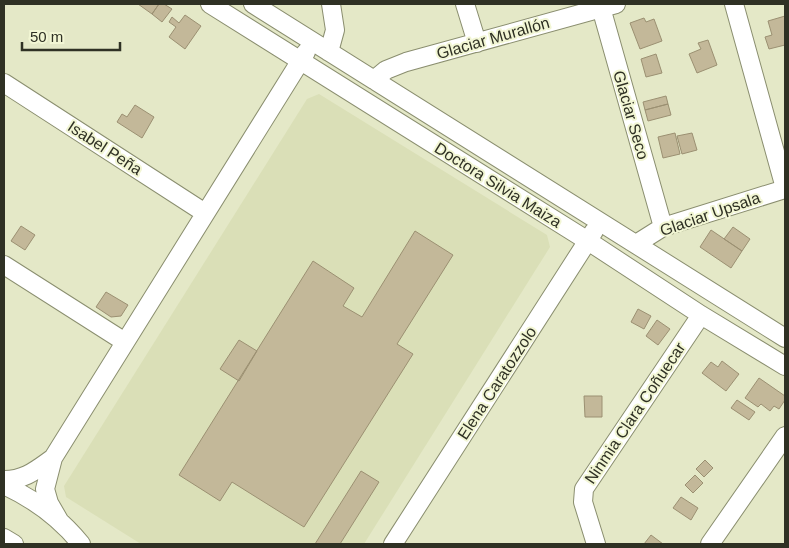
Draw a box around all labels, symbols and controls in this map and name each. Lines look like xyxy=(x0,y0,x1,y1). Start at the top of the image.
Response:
street label: Glaciar Murallón xyxy=(435,14,551,62)
scale bar xyxy=(22,20,120,52)
text: 50 m xyxy=(30,28,63,45)
street label: Glaciar Seco xyxy=(610,69,652,161)
street label: Isabel Peña xyxy=(65,118,145,178)
street label: Doctora Silvia Maiza xyxy=(432,139,564,231)
street label: Glaciar Upsala xyxy=(658,189,762,239)
street label: Elena Caratozzolo xyxy=(454,323,540,442)
street label: Ninmia Clara Coñuecar xyxy=(581,339,689,487)

